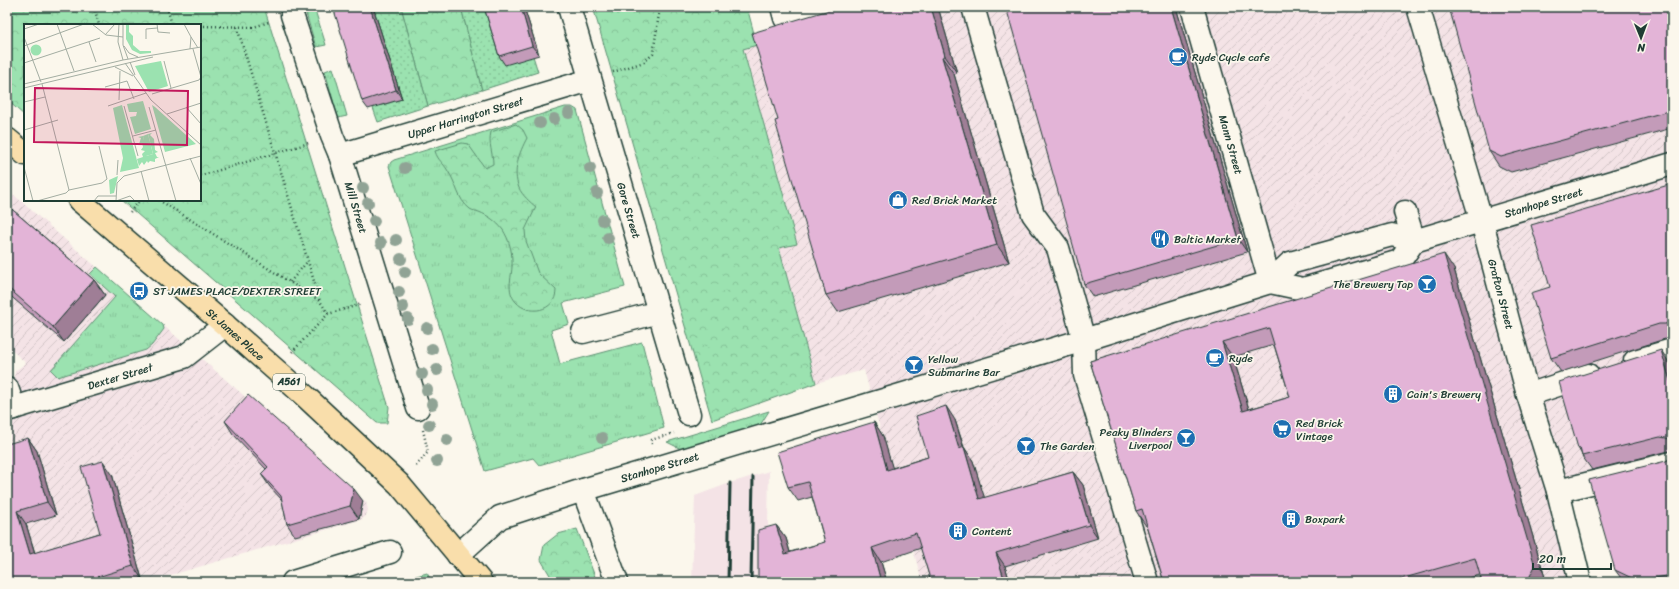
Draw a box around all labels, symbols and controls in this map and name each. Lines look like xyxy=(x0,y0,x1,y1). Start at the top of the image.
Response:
north arrow xyxy=(1621,18,1661,58)
inset map xyxy=(24,24,201,201)
text: N xyxy=(1637,38,1646,57)
cafe icon: Ryde Cycle cafe xyxy=(1167,46,1189,68)
place label: Ryde Cycle cafe xyxy=(1192,48,1270,67)
street label: Upper Harrington Street xyxy=(405,91,526,144)
street label: Mann Street xyxy=(1214,113,1249,177)
street label: Mill Street xyxy=(339,179,373,236)
street label: Gore Street xyxy=(612,180,646,241)
street label: Stanhope Street xyxy=(1502,182,1585,223)
shop icon: Red Brick Market xyxy=(887,189,909,211)
place label: Red Brick Market xyxy=(912,191,997,210)
restaurant icon: Baltic Market xyxy=(1149,228,1171,250)
place label: Baltic Market xyxy=(1174,230,1241,249)
street label: Grafton Street xyxy=(1483,257,1520,332)
bar icon: The Brewery Tap xyxy=(1416,273,1438,295)
place label: The Brewery Tap xyxy=(1333,275,1413,294)
bus stop icon: ST JAMES PLACE/DEXTER STREET xyxy=(128,280,150,302)
place label: ST JAMES PLACE/DEXTER STREET xyxy=(153,282,322,301)
street label: St James Place xyxy=(202,303,269,366)
cafe icon: Ryde xyxy=(1204,347,1226,369)
place label: Ryde xyxy=(1229,349,1253,368)
place label: Yellow Submarine Bar xyxy=(928,350,1001,382)
bar icon: Yellow Submarine Bar xyxy=(903,354,925,376)
street label: Dexter Street xyxy=(85,357,156,395)
road number: A561 xyxy=(273,374,305,390)
building icon: Cain's Brewery xyxy=(1382,383,1404,405)
place label: Cain's Brewery xyxy=(1407,385,1481,404)
place label: Red Brick Vintage xyxy=(1296,414,1343,446)
supermarket icon: Red Brick Vintage xyxy=(1271,418,1293,440)
place label: Peaky Blinders Liverpool xyxy=(1100,423,1173,455)
bar icon: Peaky Blinders Liverpool xyxy=(1175,427,1197,449)
bar icon: The Garden xyxy=(1015,435,1037,457)
place label: The Garden xyxy=(1040,437,1094,456)
street label: Stanhope Street xyxy=(618,446,701,488)
building icon: Boxpark xyxy=(1280,508,1302,530)
place label: Boxpark xyxy=(1305,510,1345,529)
building icon: Content xyxy=(947,520,969,542)
place label: Content xyxy=(972,522,1012,541)
scale bar xyxy=(1533,545,1611,571)
text: 20 m xyxy=(1539,548,1566,570)

